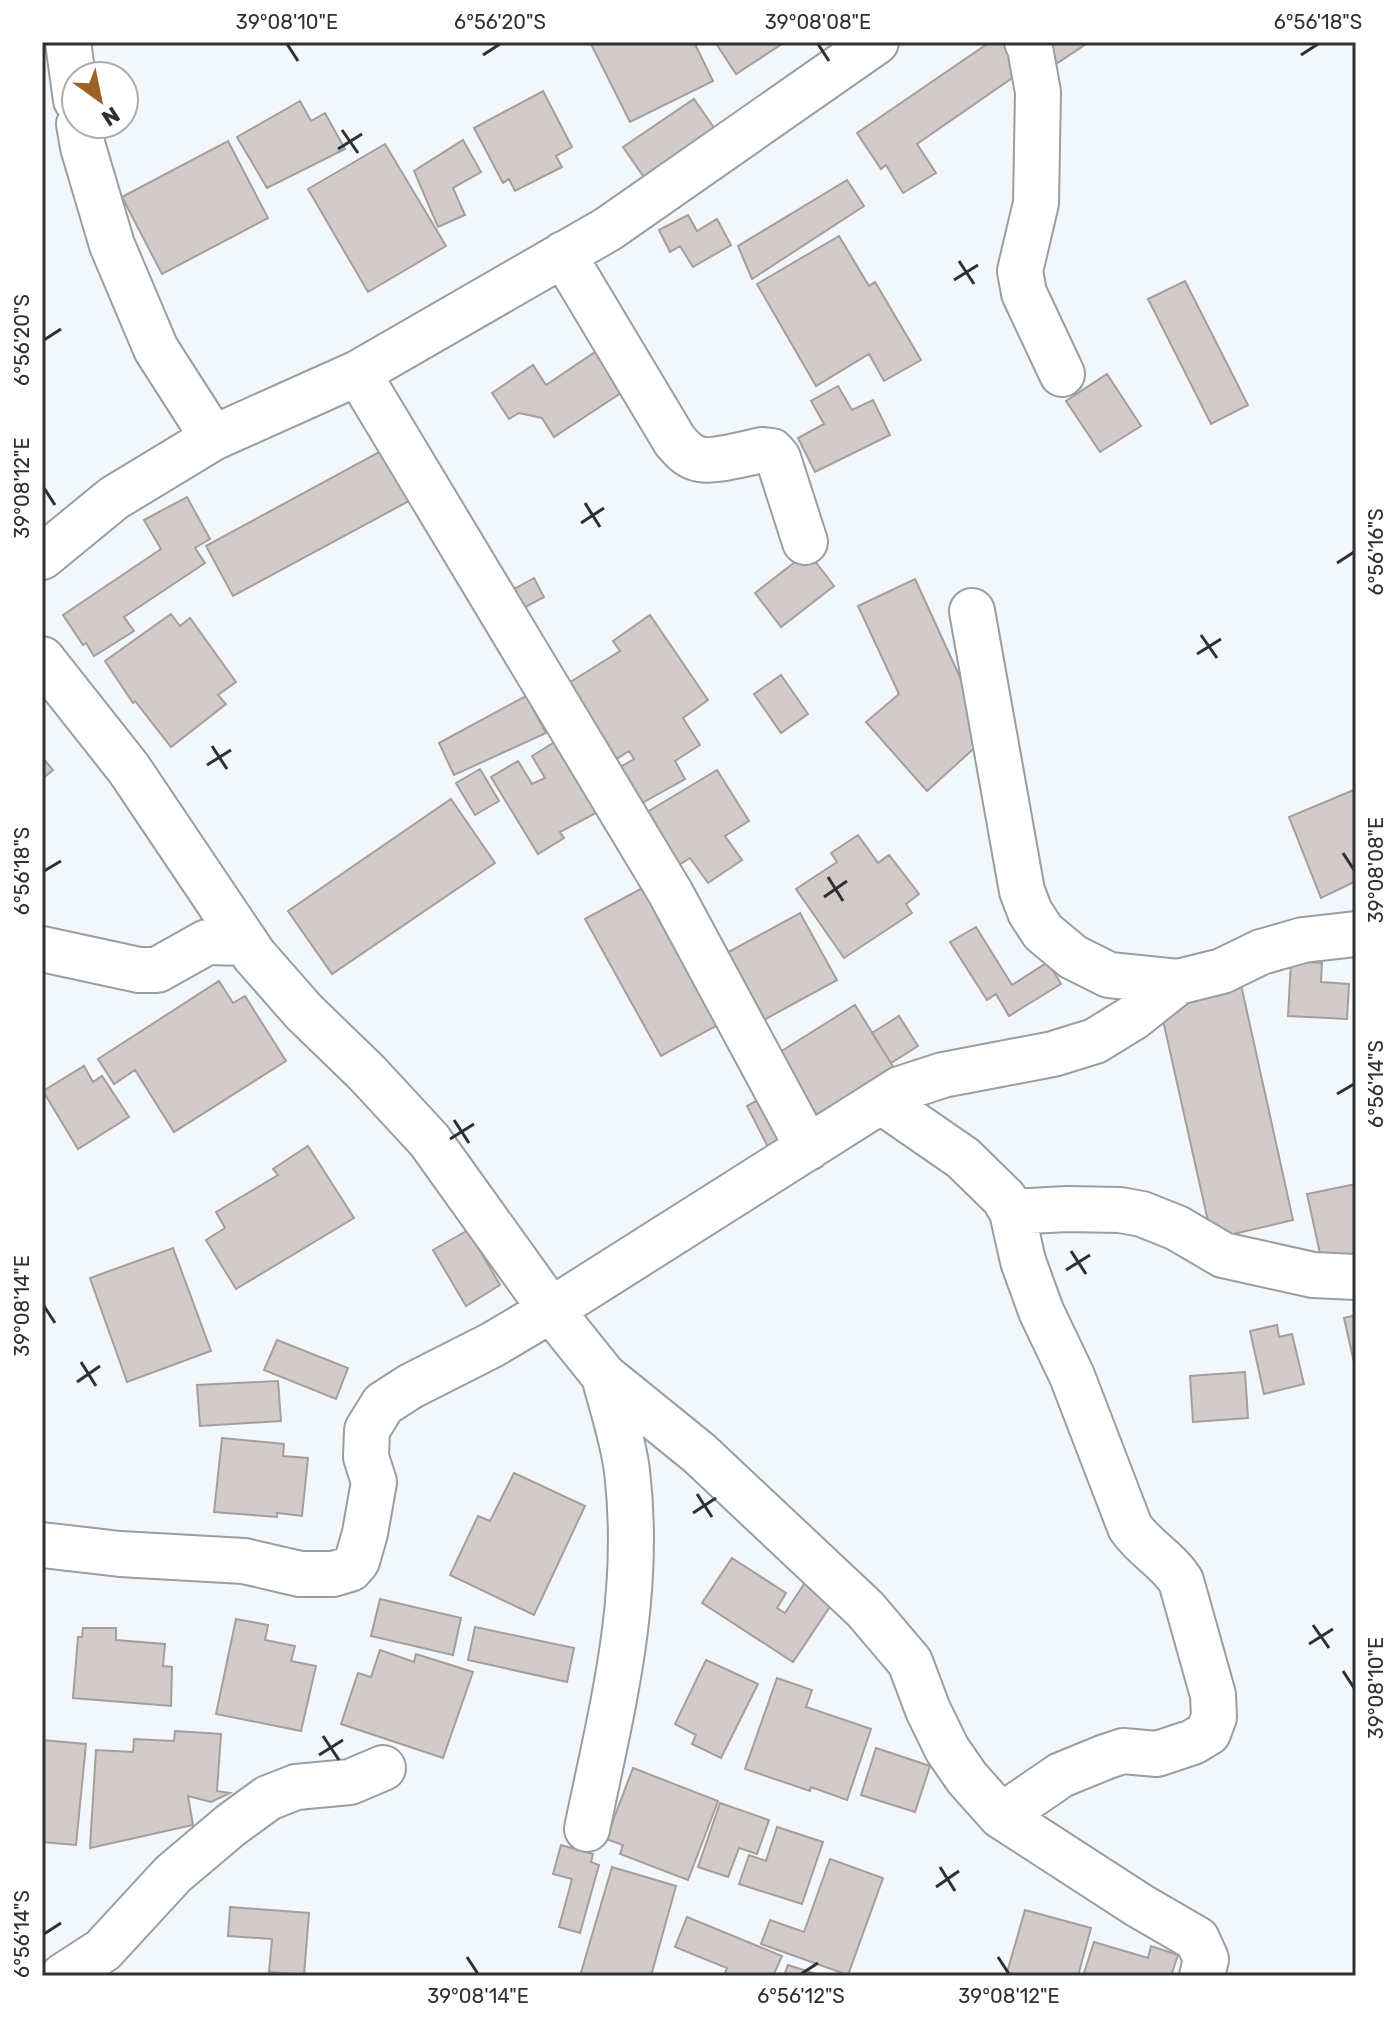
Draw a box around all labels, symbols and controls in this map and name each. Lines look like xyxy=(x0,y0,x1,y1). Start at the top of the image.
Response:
text: 39°08'10"E xyxy=(236,10,338,34)
text: 6°56'20"S xyxy=(454,10,546,34)
text: 39°08'08"E xyxy=(765,10,871,34)
text: 6°56'18"S xyxy=(1274,10,1362,34)
north arrow xyxy=(60,60,140,140)
text: N xyxy=(97,101,125,132)
text: 6°56'20"S xyxy=(10,294,34,386)
text: 39°08'12"E xyxy=(10,437,34,539)
text: 6°56'16"S xyxy=(1364,508,1388,596)
text: 39°08'08"E xyxy=(1364,817,1388,923)
text: 6°56'18"S xyxy=(10,827,34,915)
text: 6°56'14"S xyxy=(1364,1040,1388,1128)
text: 39°08'14"E xyxy=(10,1255,34,1357)
text: 39°08'10"E xyxy=(1364,1637,1388,1739)
text: 6°56'14"S xyxy=(10,1890,34,1978)
text: 39°08'14"E xyxy=(427,1984,529,2008)
text: 6°56'12"S xyxy=(757,1984,845,2008)
text: 39°08'12"E xyxy=(958,1984,1060,2008)

